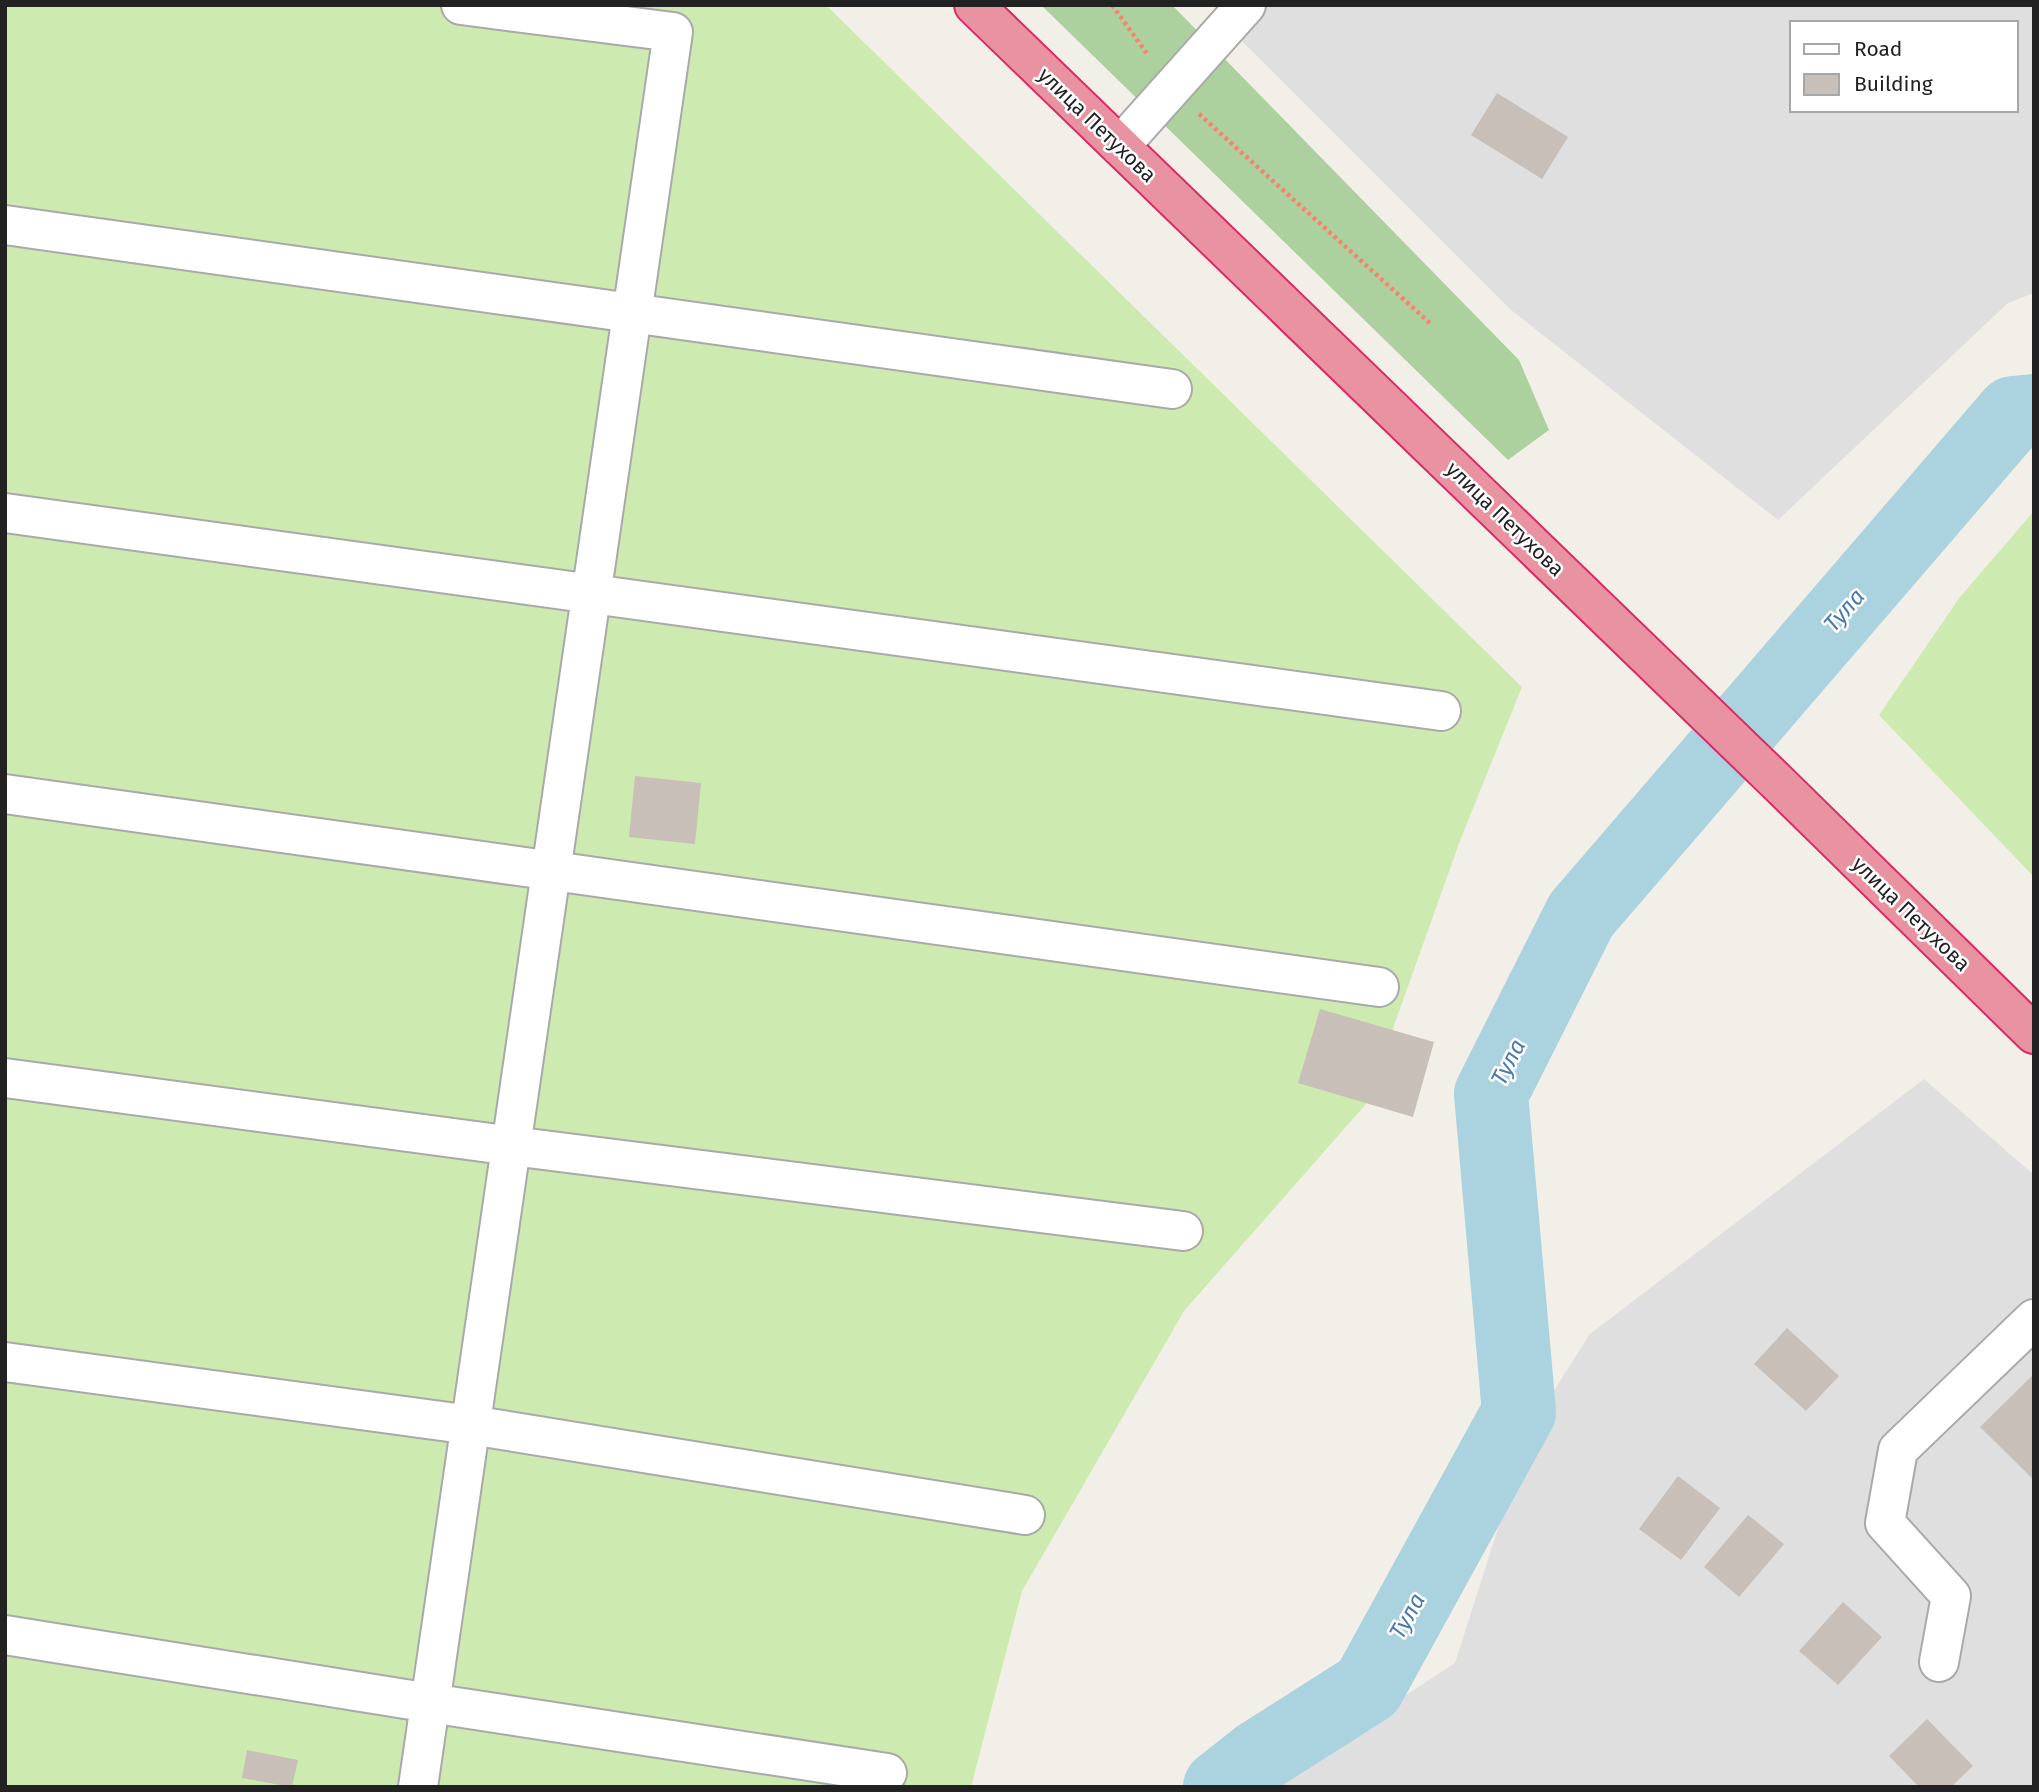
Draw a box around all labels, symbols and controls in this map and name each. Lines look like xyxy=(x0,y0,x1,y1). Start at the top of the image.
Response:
legend xyxy=(1790,21,2018,112)
text: Road xyxy=(1854,36,1902,62)
street label: улица Петухова xyxy=(1032,62,1162,188)
text: Building xyxy=(1854,71,1933,97)
street label: улица Петухова xyxy=(1440,456,1570,582)
water label: Тула xyxy=(1818,583,1870,637)
street label: улица Петухова xyxy=(1846,851,1976,977)
water label: Тула xyxy=(1485,1034,1531,1090)
water label: Тула xyxy=(1383,1588,1431,1644)

